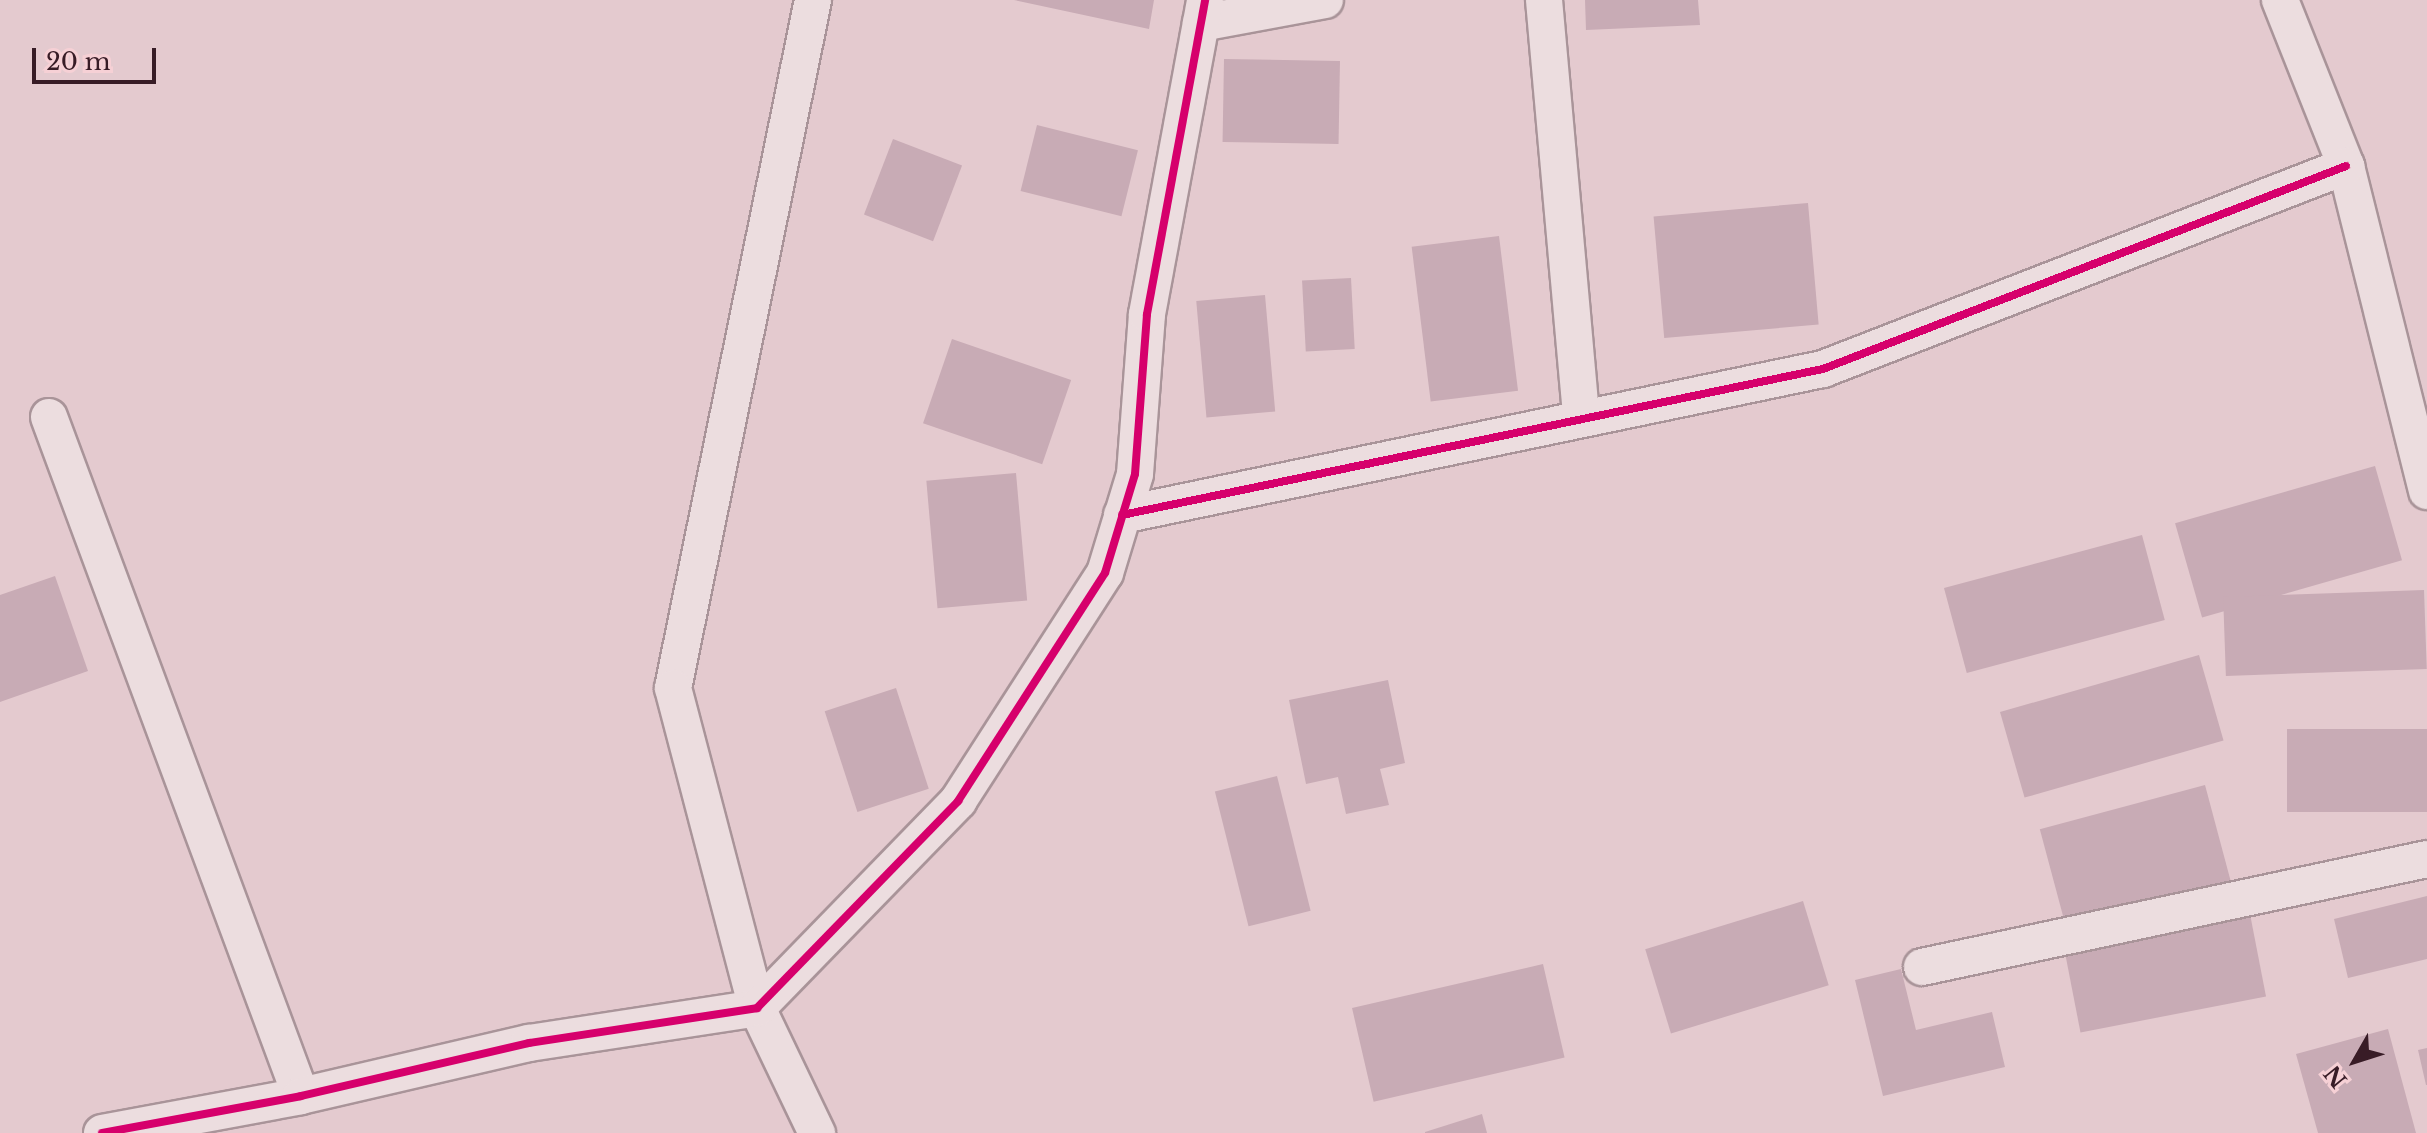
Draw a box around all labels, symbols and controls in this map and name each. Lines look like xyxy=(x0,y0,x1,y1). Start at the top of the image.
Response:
scale bar xyxy=(36,32,160,82)
text: 20 m xyxy=(46,47,111,76)
north arrow xyxy=(2315,1021,2395,1101)
text: N xyxy=(2319,1060,2353,1093)

